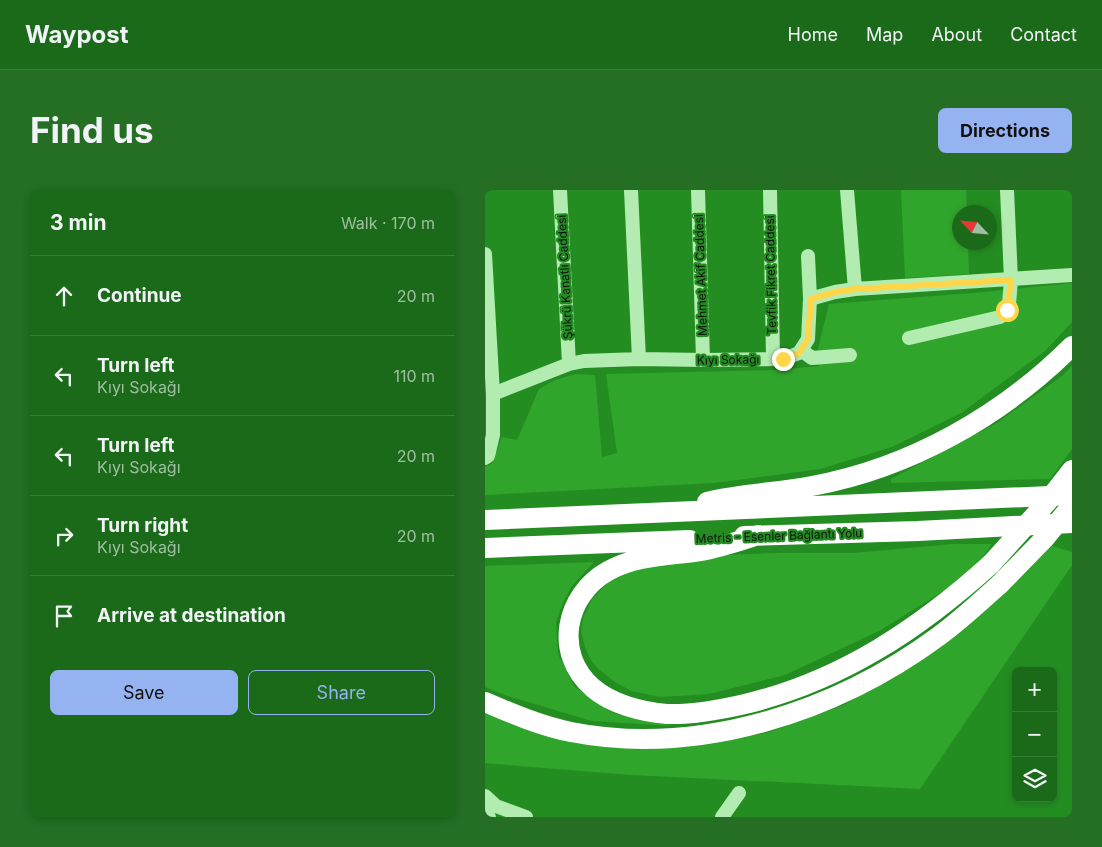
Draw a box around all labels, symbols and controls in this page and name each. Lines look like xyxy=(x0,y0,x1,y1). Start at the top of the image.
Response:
text: Waypost xyxy=(25,20,129,49)
text: Home xyxy=(788,24,838,45)
text: Map xyxy=(866,24,903,45)
text: About xyxy=(931,24,982,45)
text: Contact xyxy=(1010,24,1077,45)
button: Directions xyxy=(938,108,1072,153)
text: Find us xyxy=(30,109,154,151)
north arrow xyxy=(952,205,997,250)
text: 3 min xyxy=(50,210,106,235)
text: Walk · 170 m xyxy=(341,213,435,233)
street label: Şükrü Kanatlı Caddesi xyxy=(554,214,575,340)
street label: Mehmet Akif Caddesi xyxy=(691,214,710,336)
street label: Tevfik Fikret Caddesi xyxy=(762,215,779,335)
icon: ahead xyxy=(50,282,78,310)
text: Continue xyxy=(97,284,182,307)
text: 20 m xyxy=(397,286,435,306)
route start xyxy=(996,299,1019,322)
route end xyxy=(772,348,795,371)
street label: Kıyı Sokağı xyxy=(697,351,759,368)
text: Turn left xyxy=(97,354,175,377)
icon: left xyxy=(50,362,78,390)
text: 110 m xyxy=(393,366,435,386)
text: Kıyı Sokağı xyxy=(97,377,181,397)
text: Turn left xyxy=(97,434,175,457)
icon: left xyxy=(50,442,78,470)
text: 20 m xyxy=(397,446,435,466)
text: Kıyı Sokağı xyxy=(97,457,181,477)
text: Turn right xyxy=(97,514,188,537)
icon: right xyxy=(50,522,78,550)
street label: Metris - Esenler Bağlantı Yolu xyxy=(695,525,863,546)
text: 20 m xyxy=(397,526,435,546)
text: Kıyı Sokağı xyxy=(97,537,181,557)
icon: arrive xyxy=(50,602,78,630)
text: Arrive at destination xyxy=(97,604,286,627)
map controls xyxy=(1012,667,1057,802)
button: + xyxy=(1012,667,1057,712)
button: Save xyxy=(50,670,238,715)
button: Share xyxy=(248,670,435,715)
button: − xyxy=(1012,712,1057,757)
button: layers xyxy=(1012,757,1057,802)

